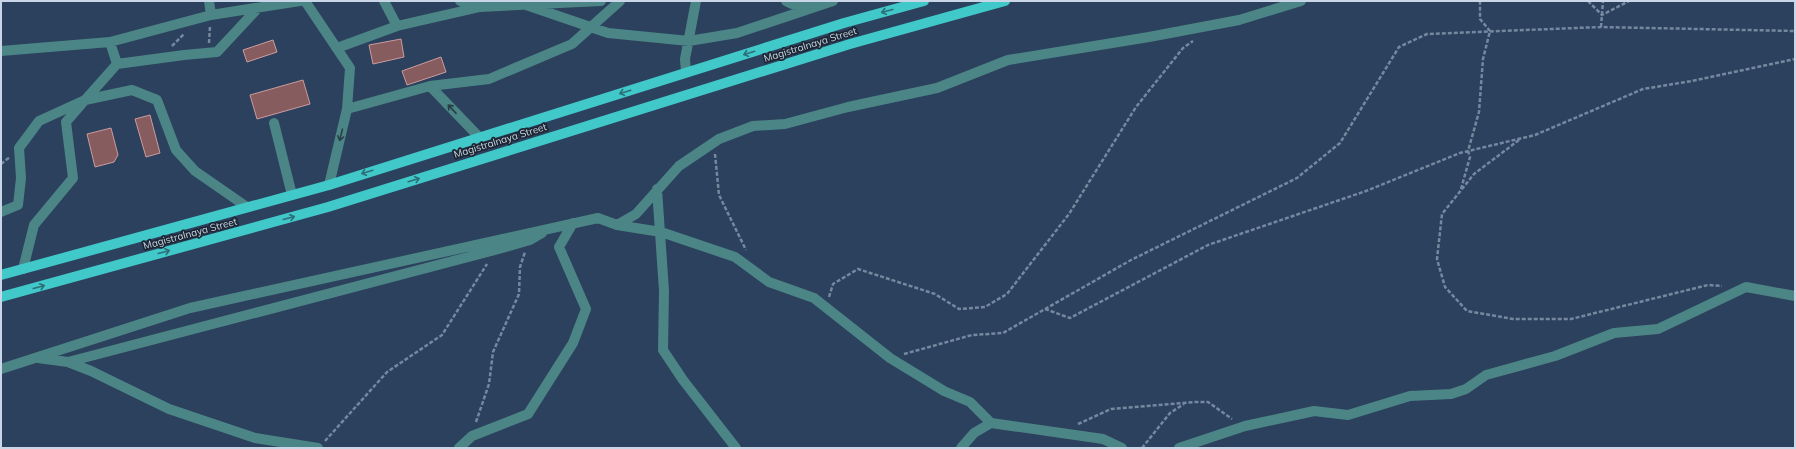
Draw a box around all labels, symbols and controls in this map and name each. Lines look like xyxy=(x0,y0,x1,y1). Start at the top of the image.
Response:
one-way arrow xyxy=(881,8,894,16)
street label: Magistralnaya Street xyxy=(762,24,859,65)
one-way arrow xyxy=(743,50,756,57)
one-way arrow xyxy=(619,89,632,96)
one-way arrow xyxy=(447,104,457,114)
street label: Magistralnaya Street xyxy=(452,120,549,161)
one-way arrow xyxy=(337,128,344,141)
one-way arrow xyxy=(362,169,374,177)
one-way arrow xyxy=(407,176,420,183)
one-way arrow xyxy=(282,213,295,221)
street label: Magistralnaya Street xyxy=(142,215,239,252)
one-way arrow xyxy=(157,248,170,255)
one-way arrow xyxy=(32,283,45,290)

